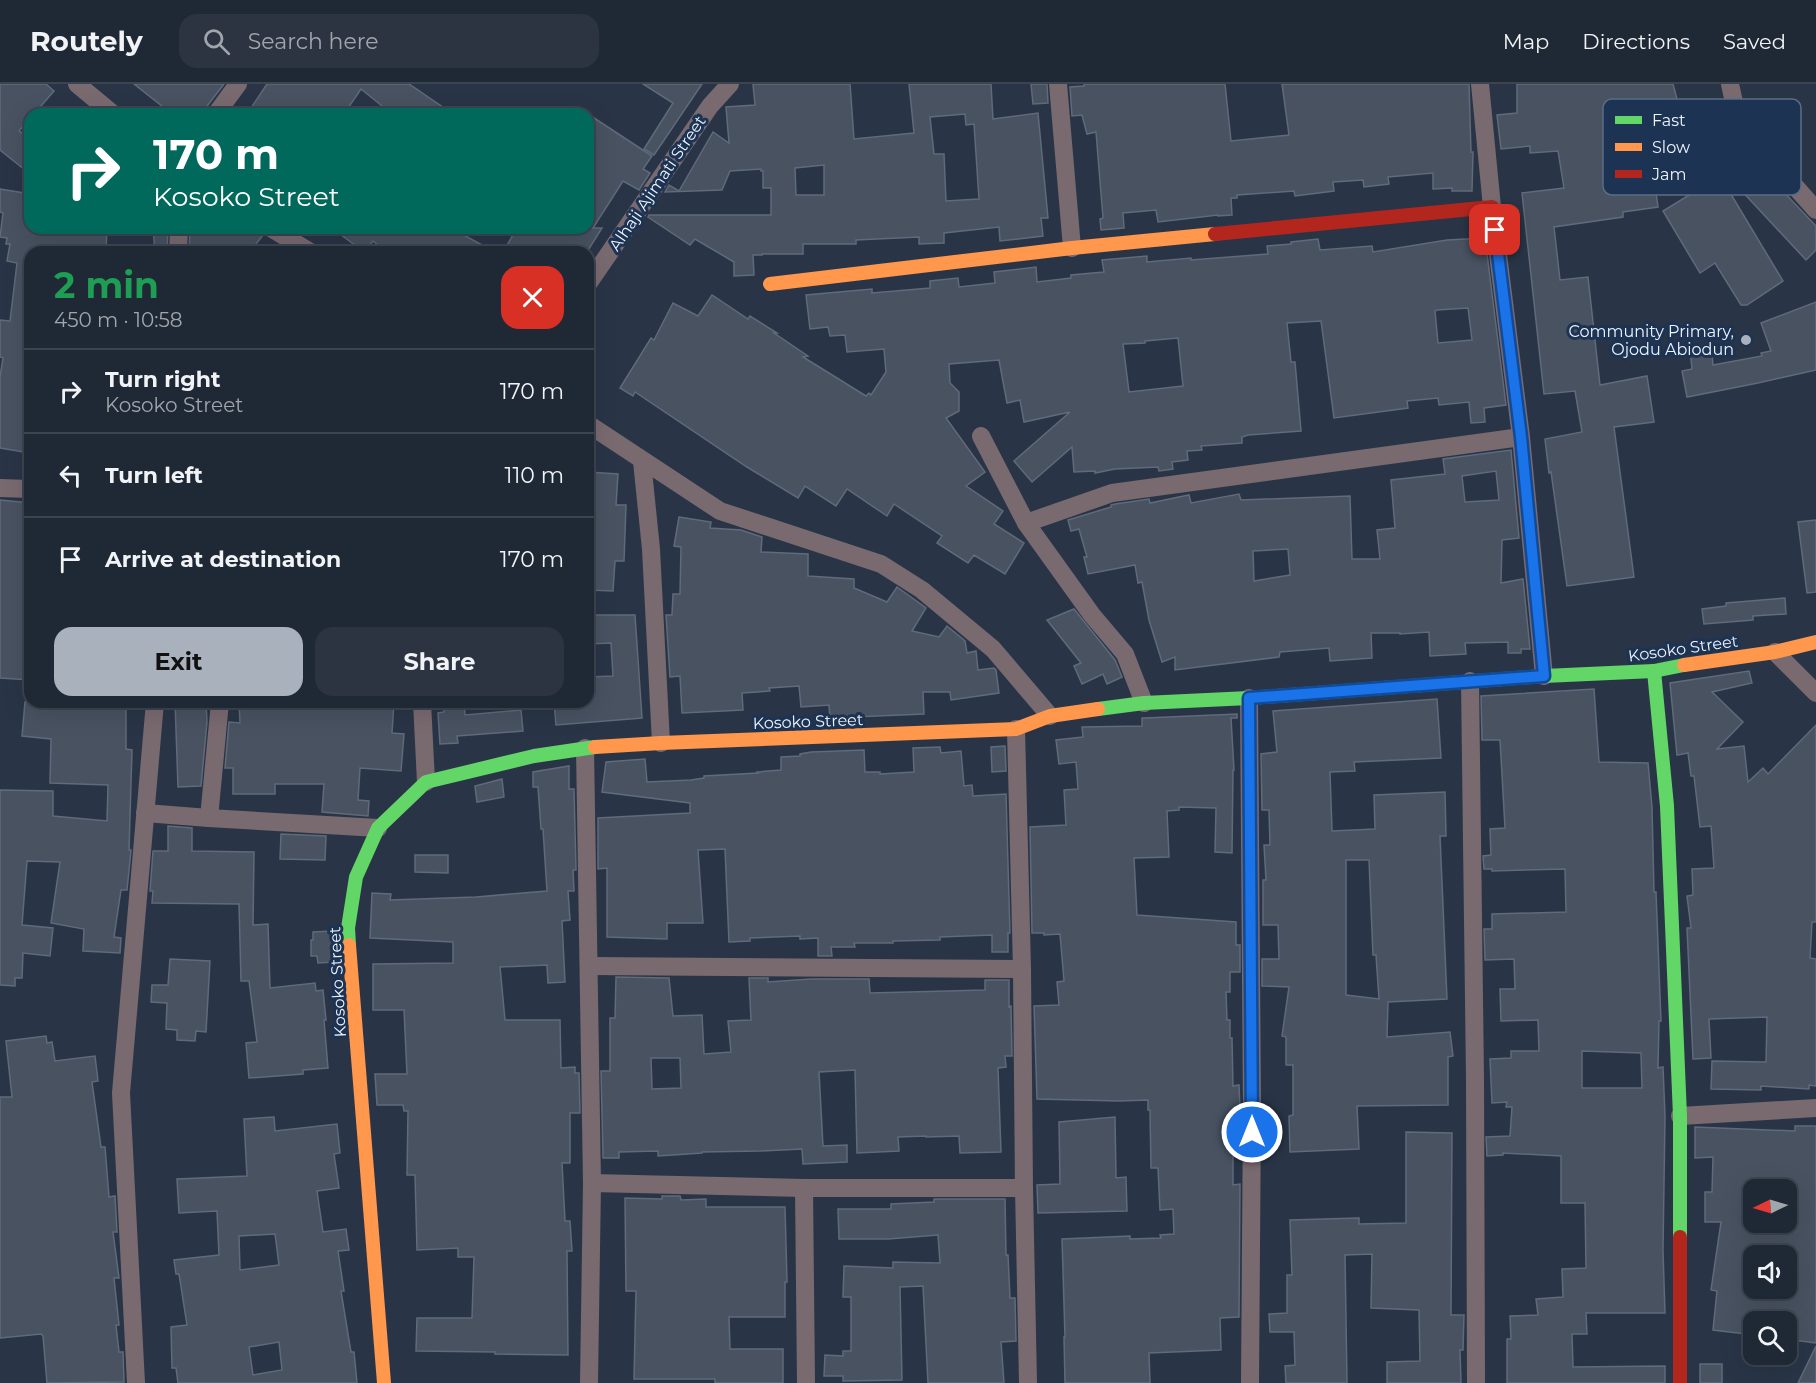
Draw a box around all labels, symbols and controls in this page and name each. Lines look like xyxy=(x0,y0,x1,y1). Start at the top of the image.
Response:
search box xyxy=(179,14,599,68)
text: Routely xyxy=(30,24,143,58)
icon: search xyxy=(200,25,233,58)
text: Search here xyxy=(248,28,379,55)
text: Map xyxy=(1503,29,1549,54)
text: Directions xyxy=(1582,29,1690,54)
text: Saved xyxy=(1723,29,1786,54)
legend xyxy=(1603,99,1801,195)
text: Fast xyxy=(1652,111,1686,130)
street label: Alhaji Ajimati Street xyxy=(605,112,710,254)
text: 170 m xyxy=(153,128,279,180)
icon: right xyxy=(54,132,132,210)
text: Slow xyxy=(1652,138,1690,157)
text: Jam xyxy=(1651,165,1686,184)
text: Kosoko Street xyxy=(153,180,340,213)
pin xyxy=(1469,204,1520,255)
icon: arrive xyxy=(1478,213,1511,246)
text: 2 min xyxy=(54,263,159,307)
button: close xyxy=(501,266,564,329)
text: 450 m · 10:58 xyxy=(54,308,183,332)
place label: Community Primary, Ojodu Abiodun xyxy=(1569,322,1734,359)
marker: Community Primary, Ojodu Abiodun xyxy=(1739,333,1753,347)
text: Turn right xyxy=(105,366,220,393)
icon: right xyxy=(54,375,87,408)
text: 170 m xyxy=(500,378,564,405)
text: Kosoko Street xyxy=(105,393,243,417)
icon: left xyxy=(54,459,87,492)
text: Turn left xyxy=(105,462,203,489)
text: 110 m xyxy=(504,462,564,489)
icon: arrive xyxy=(54,543,87,576)
text: Arrive at destination xyxy=(105,546,341,573)
text: 170 m xyxy=(500,546,564,573)
button: Exit xyxy=(54,627,303,696)
button: Share xyxy=(315,627,564,696)
street label: Kosoko Street xyxy=(1627,631,1740,666)
street label: Kosoko Street xyxy=(752,710,864,733)
street label: Kosoko Street xyxy=(325,926,350,1038)
position arrow xyxy=(1220,1100,1284,1164)
north arrow xyxy=(1743,1179,1797,1233)
map controls xyxy=(1743,1179,1797,1365)
button: sound xyxy=(1743,1245,1797,1299)
button: search xyxy=(1743,1311,1797,1365)

